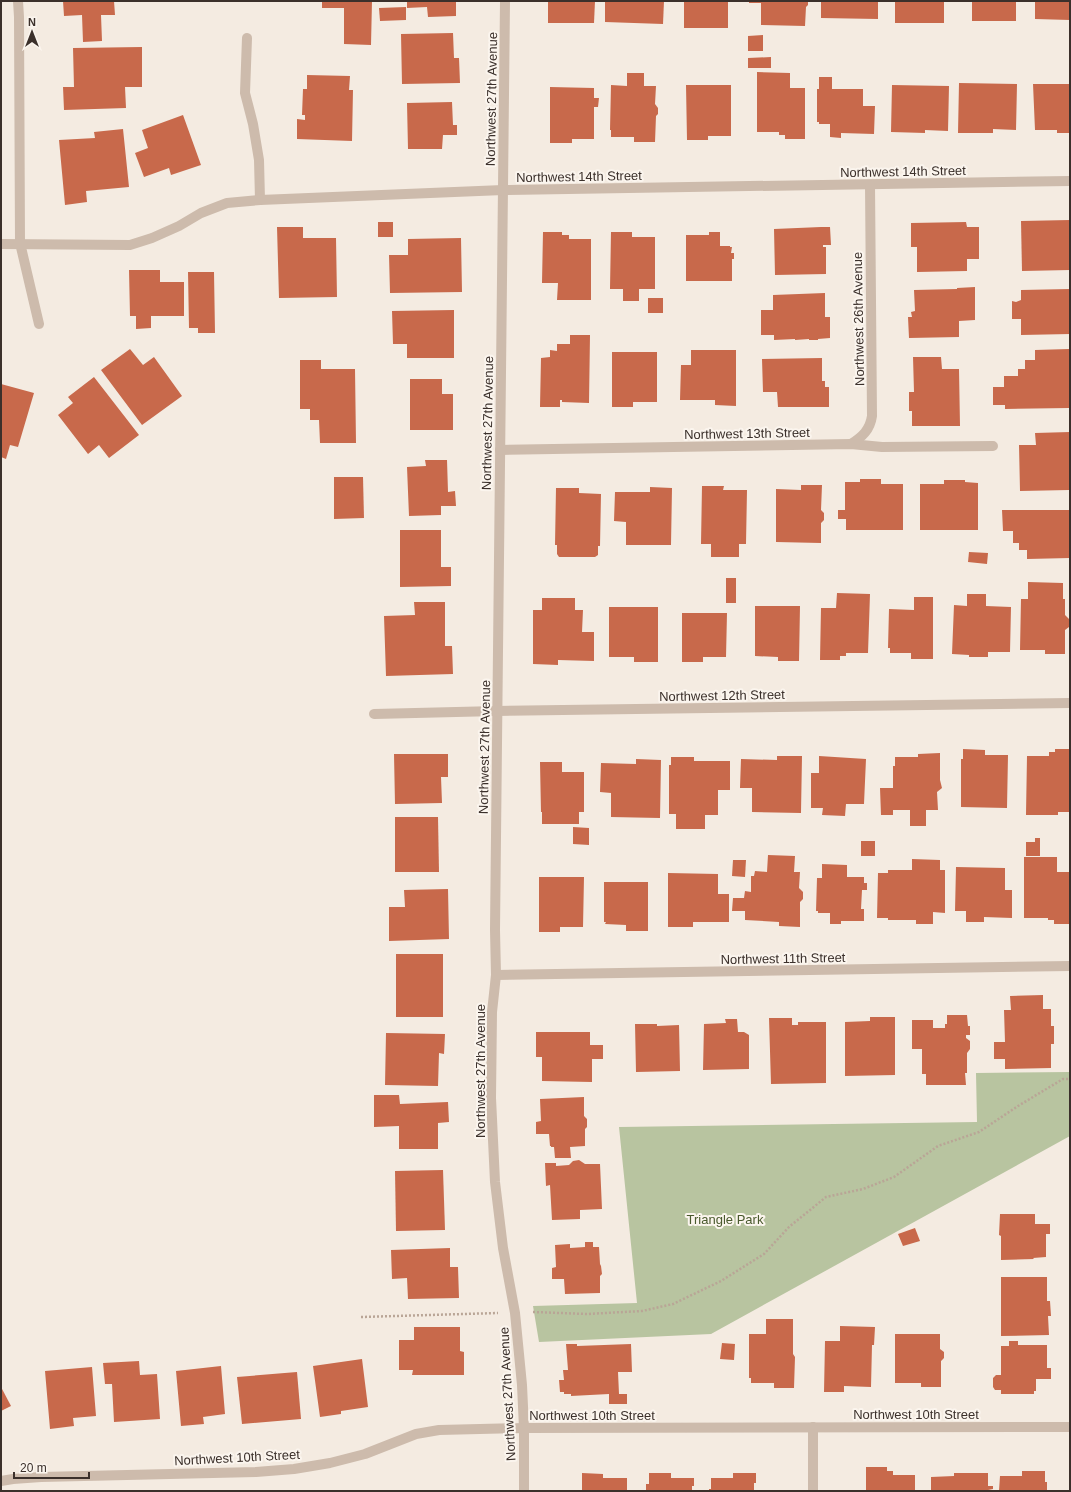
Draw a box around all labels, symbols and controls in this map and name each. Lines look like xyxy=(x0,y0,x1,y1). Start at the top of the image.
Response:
north arrow xyxy=(12,12,52,52)
text: N xyxy=(28,16,36,28)
street label: Northwest 27th Avenue xyxy=(483,32,500,166)
street label: Northwest 14th Street xyxy=(840,163,966,180)
street label: Northwest 14th Street xyxy=(516,168,642,185)
street label: Northwest 26th Avenue xyxy=(850,252,867,386)
street label: Northwest 27th Avenue xyxy=(479,356,496,490)
street label: Northwest 13th Street xyxy=(684,425,810,442)
street label: Northwest 27th Avenue xyxy=(476,680,493,814)
street label: Northwest 12th Street xyxy=(659,687,785,704)
street label: Northwest 11th Street xyxy=(721,950,846,967)
street label: Northwest 27th Avenue xyxy=(473,1004,488,1138)
park label: Triangle Park xyxy=(687,1212,764,1227)
street label: Northwest 27th Avenue xyxy=(496,1327,519,1461)
street label: Northwest 10th Street xyxy=(853,1407,979,1422)
street label: Northwest 10th Street xyxy=(529,1408,655,1423)
street label: Northwest 10th Street xyxy=(174,1447,301,1468)
scale bar xyxy=(14,1454,89,1480)
text: 20 m xyxy=(20,1461,47,1475)

